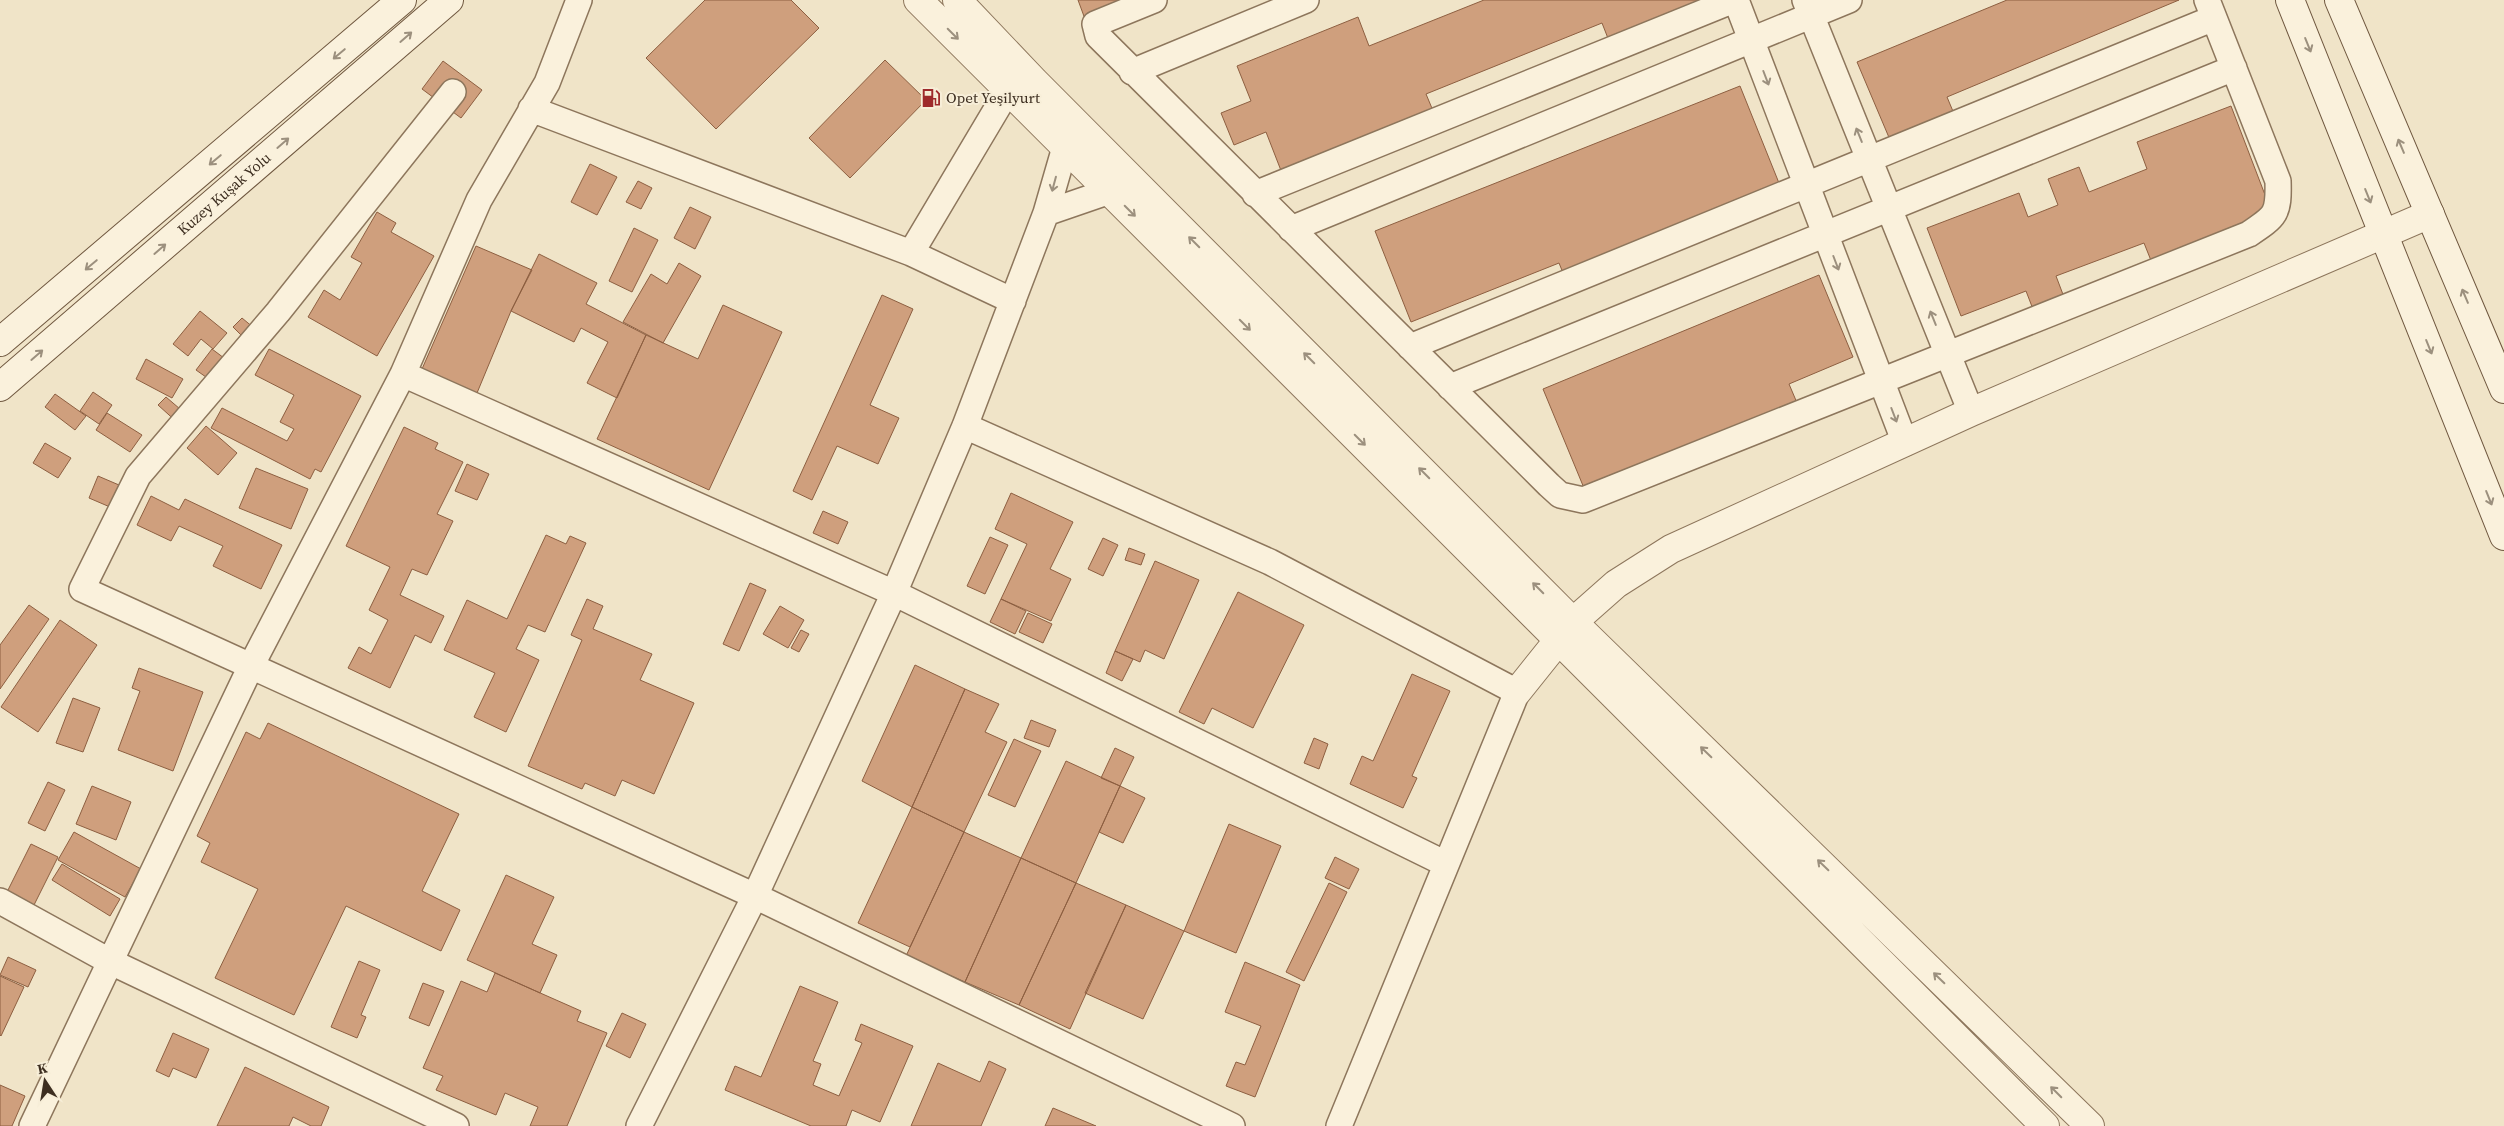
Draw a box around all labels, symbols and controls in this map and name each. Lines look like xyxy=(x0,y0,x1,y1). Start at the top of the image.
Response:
one-way arrow xyxy=(946,28,958,40)
one-way arrow xyxy=(400,31,413,43)
one-way arrow xyxy=(2304,37,2313,52)
one-way arrow xyxy=(332,49,345,60)
one-way arrow xyxy=(1762,70,1771,85)
fuel station icon: Opet Yeşilyurt xyxy=(920,87,942,109)
place label: Opet Yeşilyurt xyxy=(946,87,1040,108)
one-way arrow xyxy=(1854,128,1863,143)
one-way arrow xyxy=(276,138,289,149)
one-way arrow xyxy=(2396,139,2406,154)
street label: Kuzey Kuşak Yolu xyxy=(173,147,275,240)
one-way arrow xyxy=(209,154,222,165)
one-way arrow xyxy=(1049,176,1058,192)
one-way arrow xyxy=(2364,188,2373,203)
one-way arrow xyxy=(1124,204,1136,217)
one-way arrow xyxy=(1189,237,1201,249)
one-way arrow xyxy=(153,244,166,255)
one-way arrow xyxy=(1832,255,1842,270)
one-way arrow xyxy=(85,259,98,270)
one-way arrow xyxy=(2459,289,2469,304)
one-way arrow xyxy=(1928,311,1937,326)
one-way arrow xyxy=(1239,319,1251,331)
one-way arrow xyxy=(2424,339,2434,354)
one-way arrow xyxy=(30,350,43,361)
one-way arrow xyxy=(1303,351,1315,364)
one-way arrow xyxy=(1890,407,1899,422)
one-way arrow xyxy=(1354,434,1366,446)
one-way arrow xyxy=(1418,466,1430,479)
one-way arrow xyxy=(2485,490,2494,505)
one-way arrow xyxy=(1532,582,1545,594)
one-way arrow xyxy=(1700,746,1712,758)
one-way arrow xyxy=(1816,859,1829,871)
one-way arrow xyxy=(1933,972,1945,984)
north arrow xyxy=(20,1056,70,1106)
text: K xyxy=(35,1057,49,1079)
one-way arrow xyxy=(2050,1086,2062,1098)

